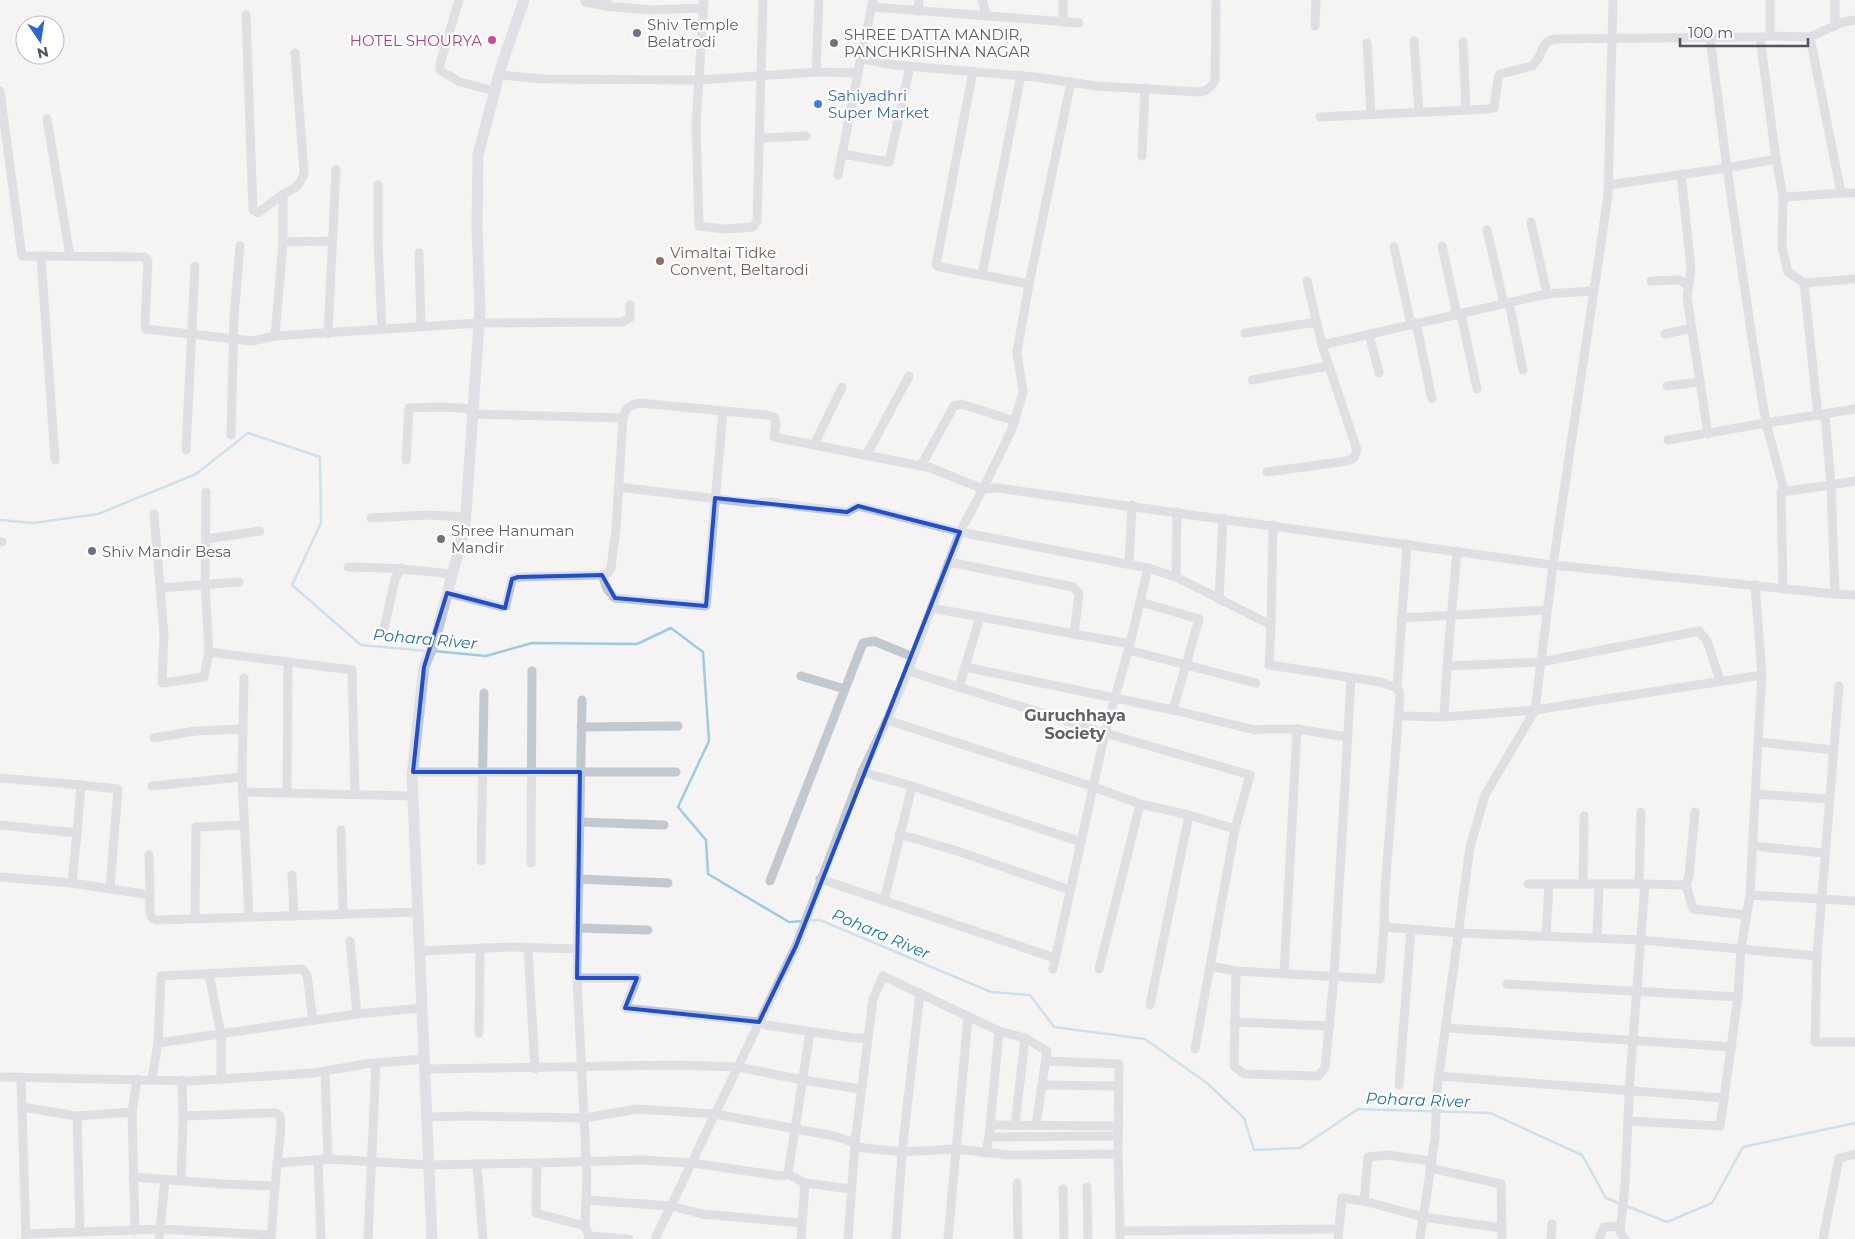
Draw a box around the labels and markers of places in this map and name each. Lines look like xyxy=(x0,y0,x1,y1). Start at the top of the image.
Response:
place label: Shiv Temple Belatrodi xyxy=(647,15,739,51)
place label: SHREE DATTA MANDIR, PANCHKRISHNA NAGAR xyxy=(844,25,1030,61)
marker: Shiv Temple Belatrodi xyxy=(631,27,643,39)
place label: HOTEL SHOURYA xyxy=(350,31,482,50)
marker: HOTEL SHOURYA xyxy=(486,34,498,46)
marker: SHREE DATTA MANDIR, PANCHKRISHNA NAGAR xyxy=(828,37,840,49)
place label: Sahiyadhri Super Market xyxy=(828,86,929,122)
marker: Sahiyadhri Super Market xyxy=(812,98,824,110)
place label: Vimaltai Tidke Convent, Beltarodi xyxy=(670,243,809,279)
marker: Vimaltai Tidke Convent, Beltarodi xyxy=(654,255,666,267)
place label: Shree Hanuman Mandir xyxy=(451,521,574,557)
marker: Shree Hanuman Mandir xyxy=(435,533,447,545)
place label: Shiv Mandir Besa xyxy=(102,542,231,561)
marker: Shiv Mandir Besa xyxy=(86,545,98,557)

